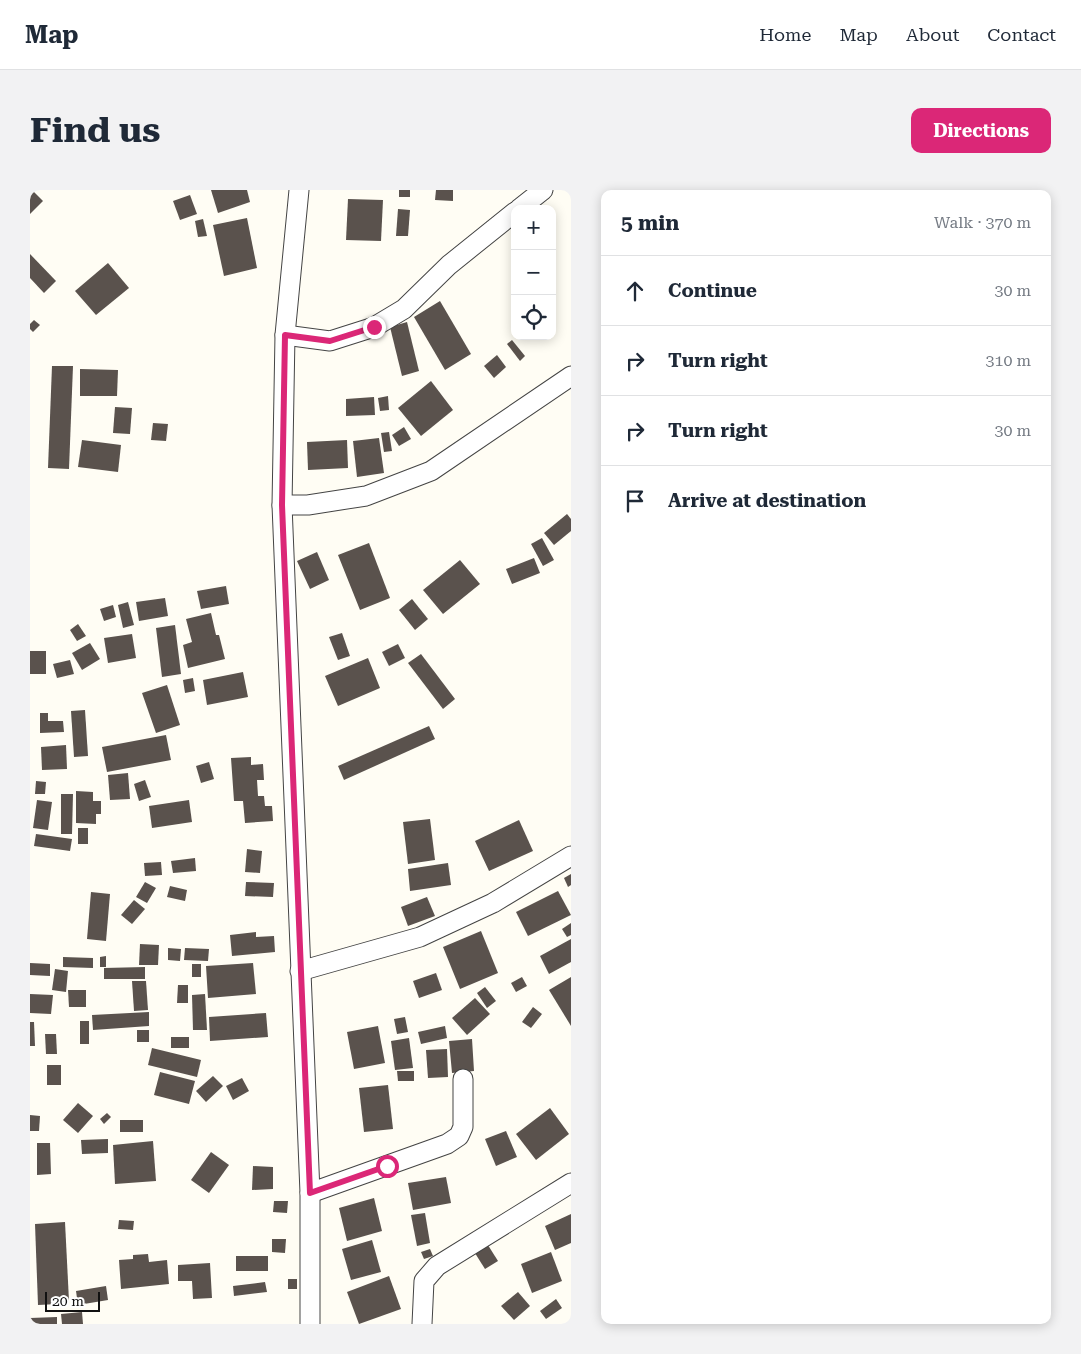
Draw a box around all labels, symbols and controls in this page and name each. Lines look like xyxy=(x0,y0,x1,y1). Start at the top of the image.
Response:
text: Map xyxy=(25,21,79,49)
text: Home xyxy=(759,24,811,45)
text: Map xyxy=(839,24,878,45)
text: About xyxy=(906,24,959,45)
text: Contact xyxy=(987,24,1056,45)
button: Directions xyxy=(911,108,1051,153)
text: Find us xyxy=(30,110,160,151)
map controls xyxy=(511,205,556,340)
button: + xyxy=(511,205,556,250)
text: 5 min xyxy=(621,211,679,235)
text: Walk · 370 m xyxy=(934,213,1031,232)
button: − xyxy=(511,250,556,295)
icon: ahead xyxy=(621,277,649,305)
text: Continue xyxy=(668,279,757,302)
text: 30 m xyxy=(994,281,1031,300)
button: locate xyxy=(511,295,556,340)
route end xyxy=(363,316,386,339)
icon: right xyxy=(621,347,649,375)
text: Turn right xyxy=(668,349,768,372)
text: 310 m xyxy=(985,351,1031,370)
icon: right xyxy=(621,417,649,445)
text: Turn right xyxy=(668,419,768,442)
text: 30 m xyxy=(994,421,1031,440)
icon: arrive xyxy=(621,487,649,515)
text: Arrive at destination xyxy=(668,489,866,512)
route start xyxy=(376,1155,399,1178)
scale bar xyxy=(45,1289,100,1312)
text: 20 m xyxy=(52,1293,84,1309)

